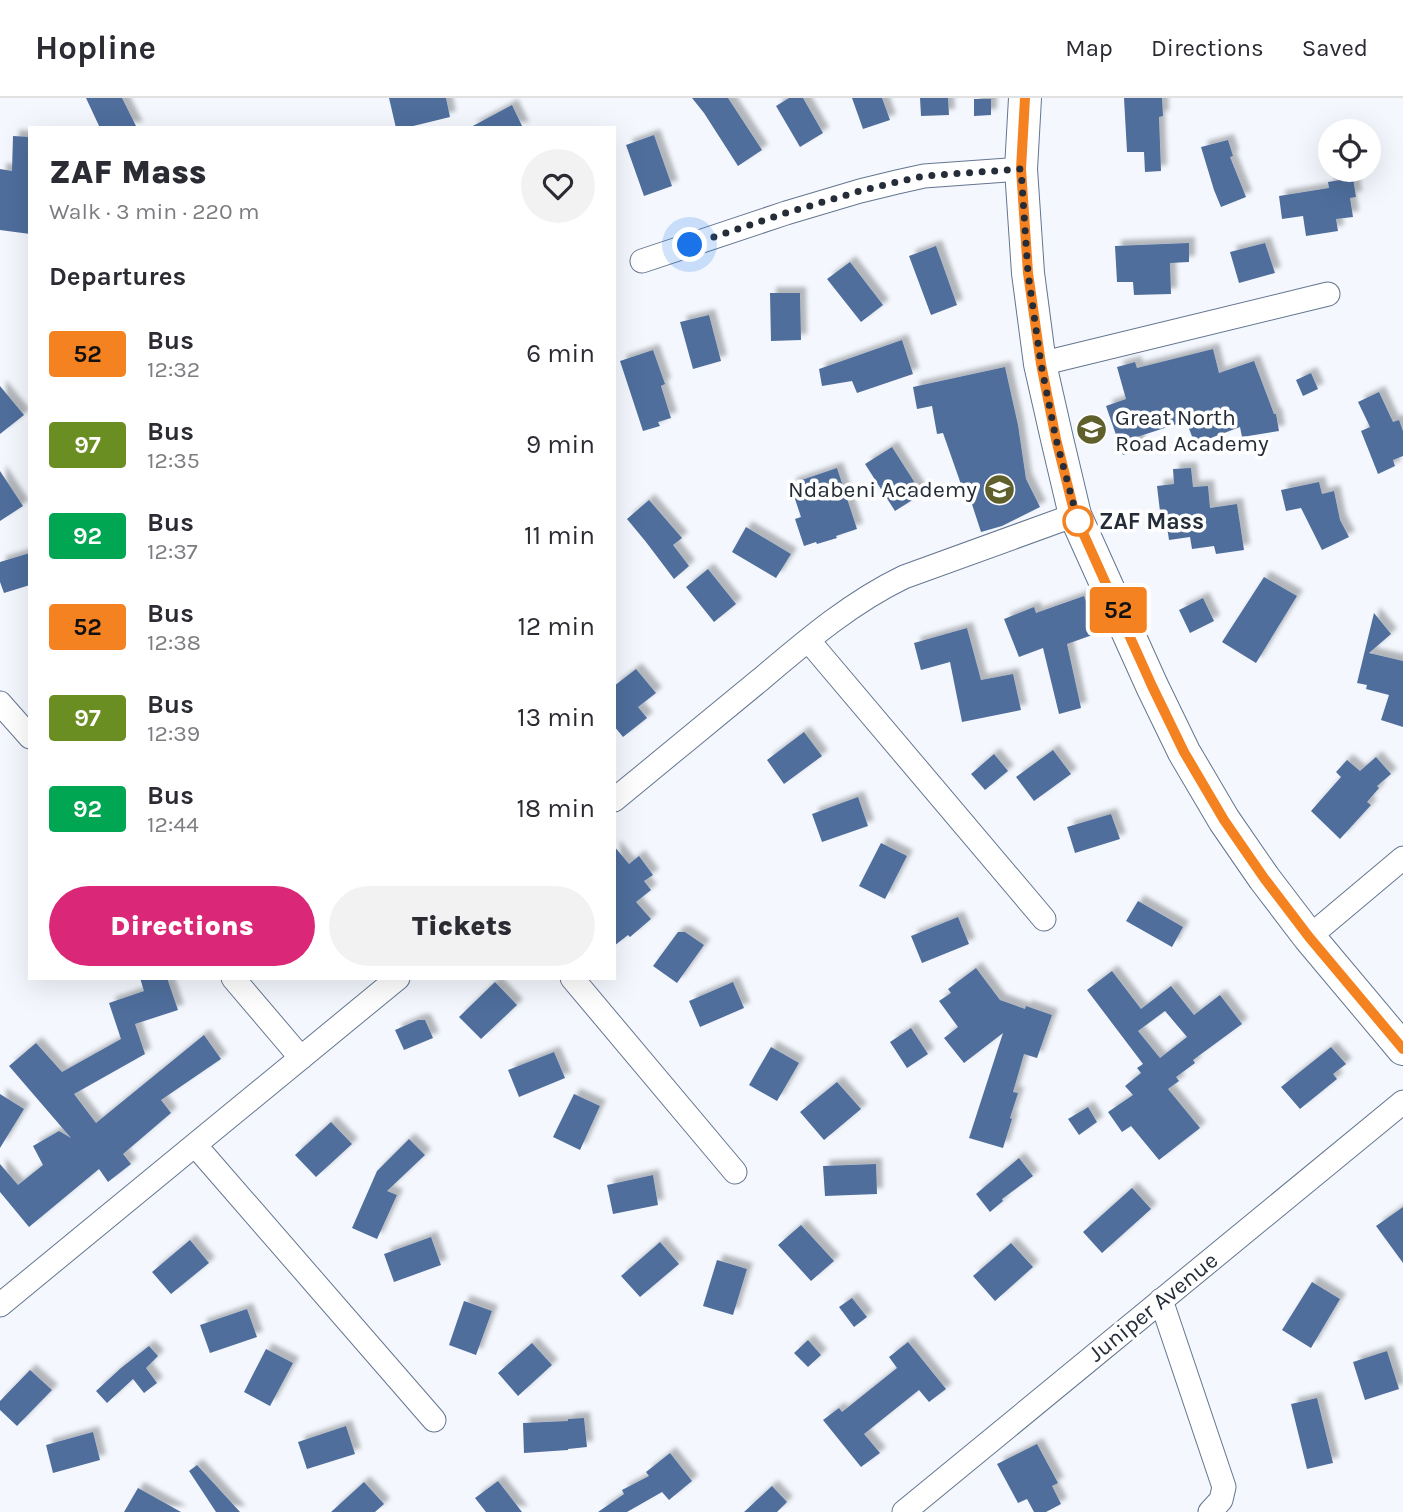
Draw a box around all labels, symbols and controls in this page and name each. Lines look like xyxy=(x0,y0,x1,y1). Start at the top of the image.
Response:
text: Hopline xyxy=(35,29,156,67)
text: Map xyxy=(1065,34,1113,62)
text: Directions xyxy=(1151,34,1264,62)
text: Saved xyxy=(1302,34,1368,62)
map controls xyxy=(1318,119,1381,182)
button: locate xyxy=(1318,119,1381,182)
button: heart xyxy=(521,149,595,223)
text: ZAF Mass xyxy=(49,153,206,191)
text: Walk · 3 min · 220 m xyxy=(49,198,260,225)
your location xyxy=(672,227,707,262)
text: Departures xyxy=(49,261,186,292)
text: Bus xyxy=(147,325,194,356)
text: 6 min xyxy=(526,338,595,369)
text: 52 xyxy=(73,340,102,368)
text: 12:32 xyxy=(147,356,200,383)
place label: Great North Road Academy xyxy=(1115,404,1269,457)
school or university icon: Great North Road Academy xyxy=(1075,413,1109,447)
text: Bus xyxy=(147,416,194,447)
text: 9 min xyxy=(526,429,595,460)
text: 97 xyxy=(74,431,101,459)
text: 12:35 xyxy=(147,447,200,474)
school or university icon: Ndabeni Academy xyxy=(983,472,1017,506)
place label: Ndabeni Academy xyxy=(788,476,977,503)
marker: ZAF Mass xyxy=(1063,506,1093,536)
text: Bus xyxy=(147,507,194,538)
place label: ZAF Mass xyxy=(1099,508,1204,535)
text: 11 min xyxy=(524,520,595,551)
text: 92 xyxy=(73,522,102,550)
text: 12:37 xyxy=(147,538,198,565)
line badge: 52 xyxy=(1086,587,1150,633)
text: 52 xyxy=(1104,596,1132,624)
text: Bus xyxy=(147,598,194,629)
text: 12 min xyxy=(517,611,595,642)
text: 52 xyxy=(73,613,102,641)
text: 12:38 xyxy=(147,629,201,656)
text: Bus xyxy=(147,689,194,720)
text: 13 min xyxy=(517,702,595,733)
text: 97 xyxy=(74,704,101,732)
text: 12:39 xyxy=(147,720,200,747)
text: Bus xyxy=(147,780,194,811)
text: 18 min xyxy=(516,793,595,824)
text: 92 xyxy=(73,795,102,823)
text: 12:44 xyxy=(147,811,199,838)
button: Directions xyxy=(49,886,315,966)
button: Tickets xyxy=(329,886,595,966)
street label: Juniper Avenue xyxy=(1083,1247,1223,1367)

